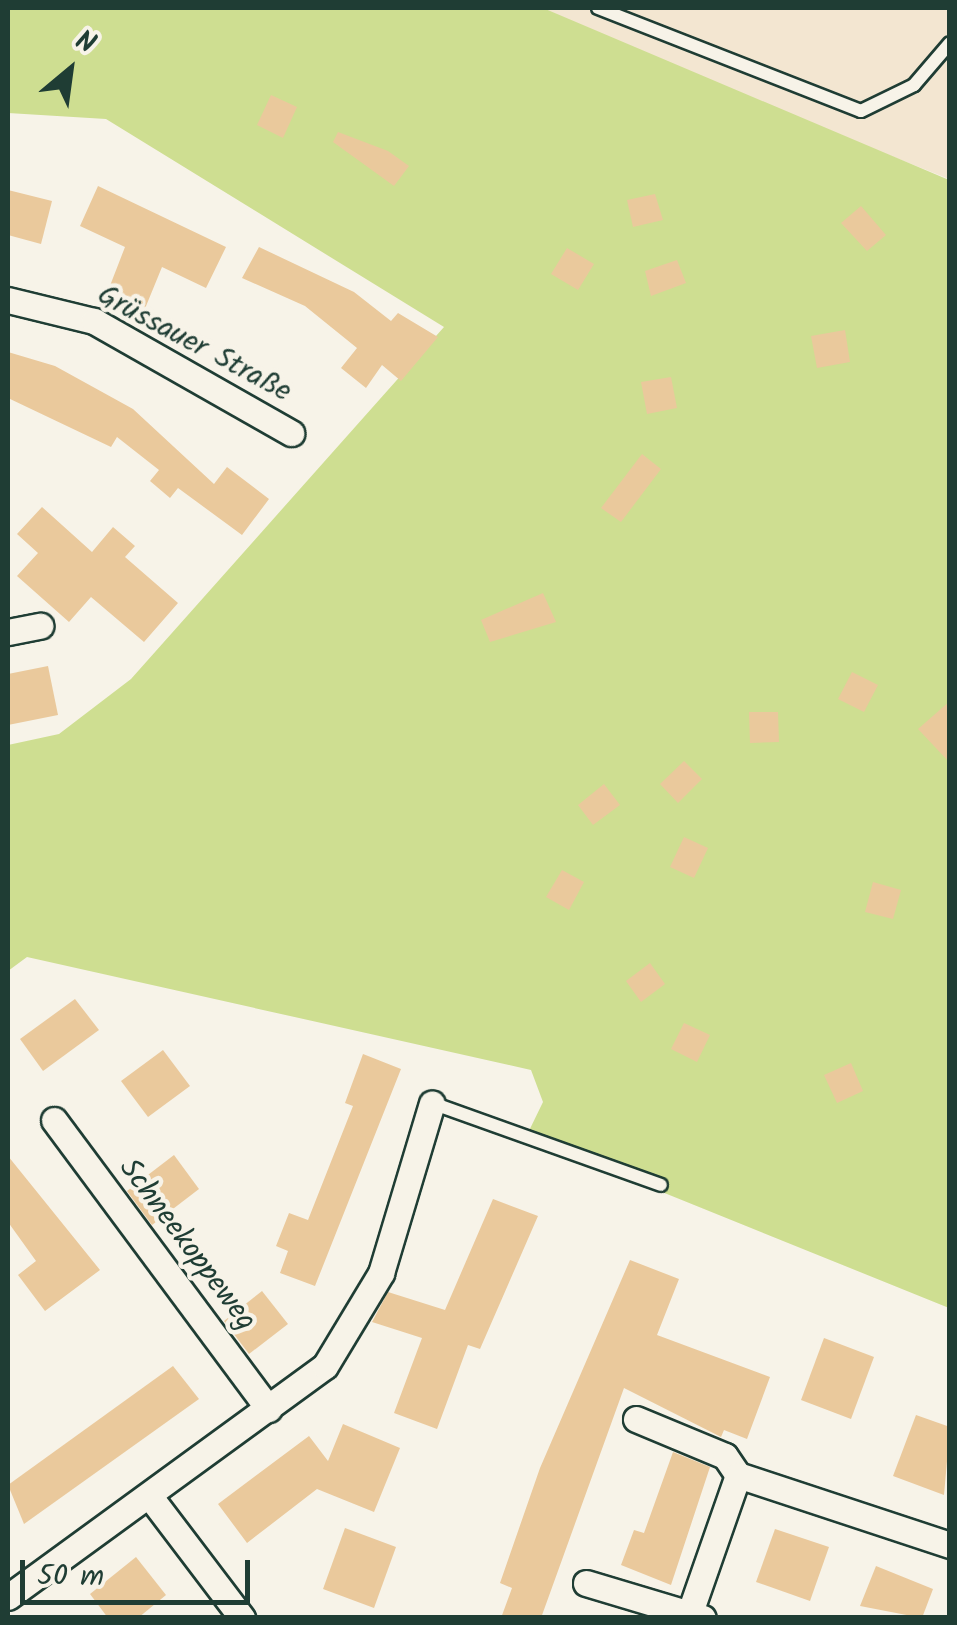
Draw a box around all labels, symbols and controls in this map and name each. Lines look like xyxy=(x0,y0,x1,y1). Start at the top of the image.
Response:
text: N xyxy=(66,19,103,67)
north arrow xyxy=(20,20,120,120)
street label: Grüssauer Straße xyxy=(91,278,297,410)
street label: Schneekoppeweg xyxy=(111,1152,263,1338)
scale bar xyxy=(25,1540,255,1602)
text: 50 m xyxy=(37,1553,104,1601)

